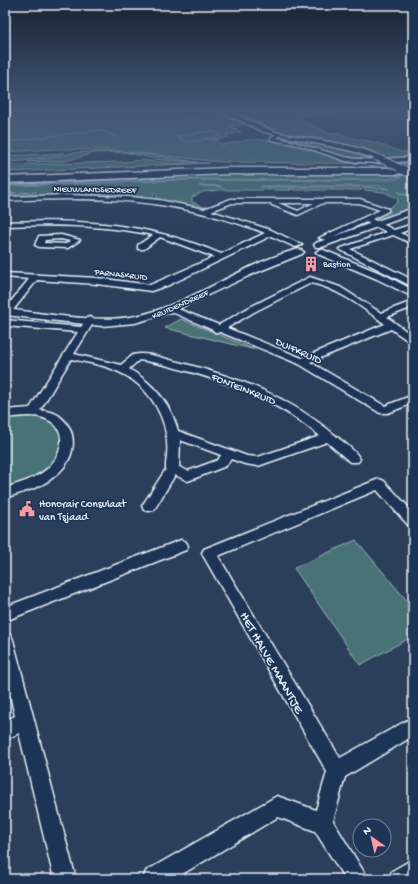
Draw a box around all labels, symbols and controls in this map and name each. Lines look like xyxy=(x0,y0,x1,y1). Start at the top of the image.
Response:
street label: NIEUWLANDSEDREEF xyxy=(53,184,137,197)
building icon: Bastion xyxy=(302,255,320,273)
place label: Bastion xyxy=(322,260,351,271)
street label: PARNASKRUID xyxy=(93,267,148,284)
street label: KRUIDENDREEF xyxy=(151,288,211,323)
street label: DUIFKRUID xyxy=(272,336,324,368)
street label: FONTEINKRUID xyxy=(208,371,278,409)
place label: Honorair Consulaat van Tsjaad xyxy=(39,499,128,524)
public building icon: Honorair Consulaat van Tsjaad xyxy=(18,500,36,518)
street label: HET HALVE MAANTJE xyxy=(236,610,306,717)
north arrow xyxy=(352,818,392,858)
text: N xyxy=(361,824,374,838)

